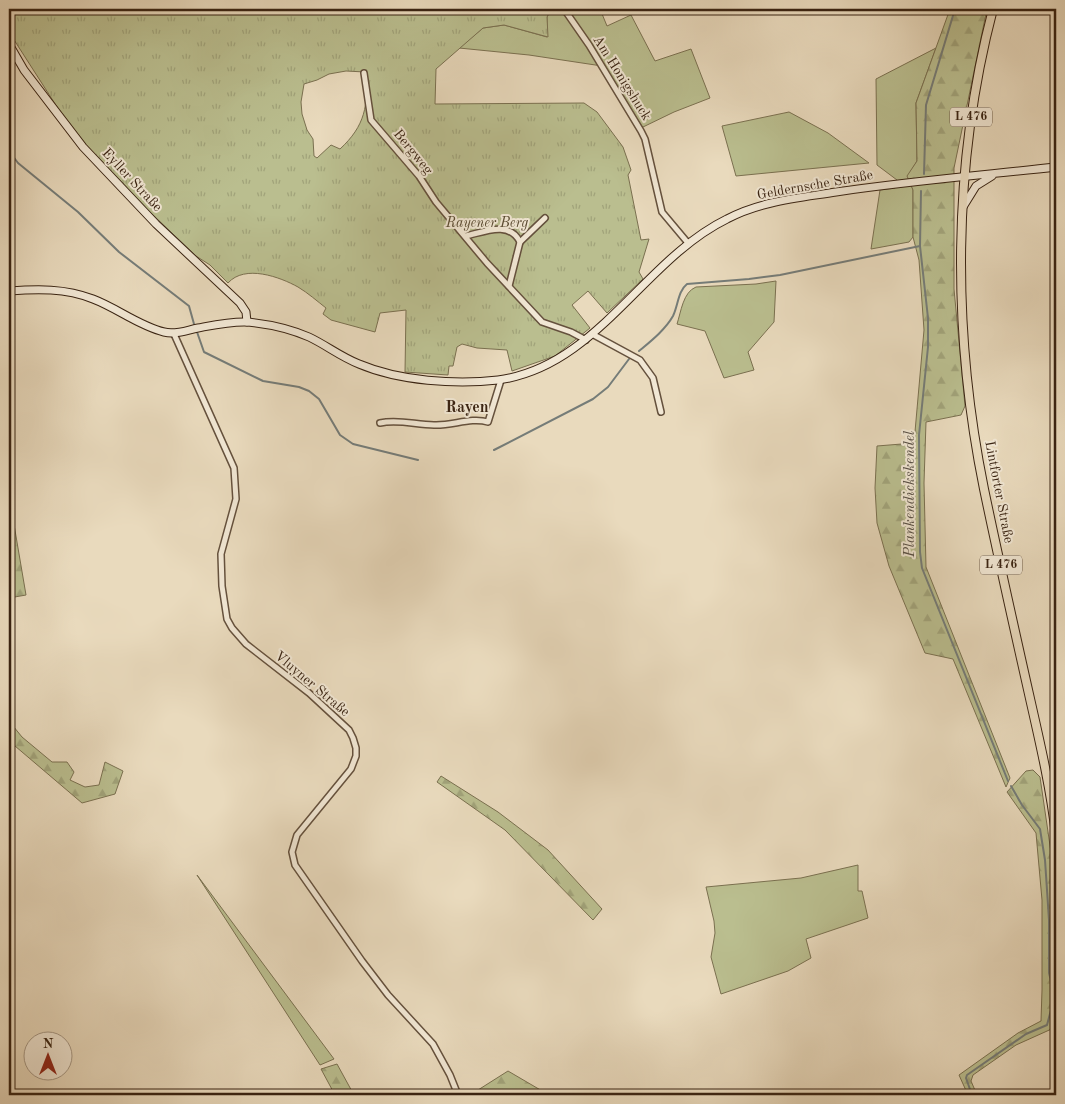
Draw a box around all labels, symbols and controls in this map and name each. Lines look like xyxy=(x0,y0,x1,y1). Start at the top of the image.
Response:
street label: Am Honigshuck xyxy=(590,33,654,123)
road number: L 476 xyxy=(950,108,992,126)
street label: Bergweg xyxy=(391,127,436,178)
street label: Eyller Straße xyxy=(99,146,165,214)
street label: Geldernsche Straße xyxy=(756,168,874,202)
park label: Rayener Berg xyxy=(445,216,528,231)
district label: Rayen xyxy=(445,400,489,416)
water label: Plankendickskendel xyxy=(903,430,918,558)
street label: Lintforter Straße xyxy=(982,440,1016,544)
road number: L 476 xyxy=(980,556,1022,574)
street label: Vluyner Straße xyxy=(272,649,352,719)
north arrow xyxy=(22,1032,72,1082)
text: N xyxy=(43,1037,54,1051)

